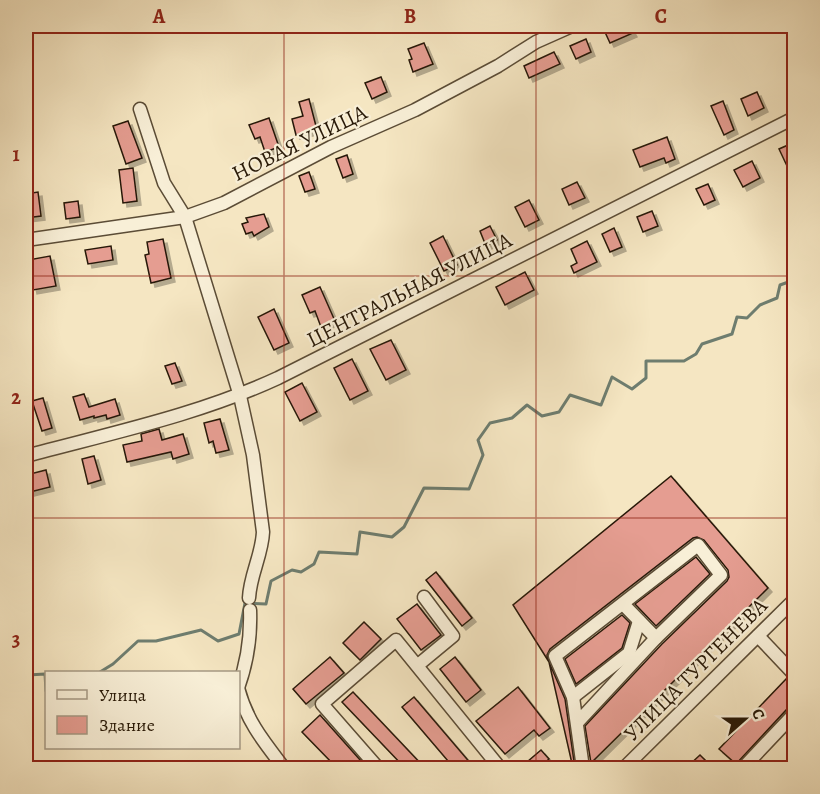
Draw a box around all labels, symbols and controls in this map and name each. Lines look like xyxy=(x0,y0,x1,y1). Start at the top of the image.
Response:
text: A xyxy=(152,3,166,30)
text: B xyxy=(404,3,416,30)
text: C xyxy=(655,3,667,30)
street label: НОВАЯ УЛИЦА xyxy=(227,97,373,189)
text: 1 xyxy=(12,141,20,168)
street label: ЦЕНТРАЛЬНАЯ УЛИЦА xyxy=(302,225,518,355)
text: 2 xyxy=(11,384,21,411)
street label: УЛИЦА ТУРГЕНЕВА xyxy=(617,590,775,748)
text: 3 xyxy=(12,626,20,653)
legend xyxy=(45,671,240,749)
text: Улица xyxy=(99,683,147,707)
north arrow xyxy=(715,689,775,749)
text: С xyxy=(746,705,770,723)
text: Здание xyxy=(99,713,155,737)

